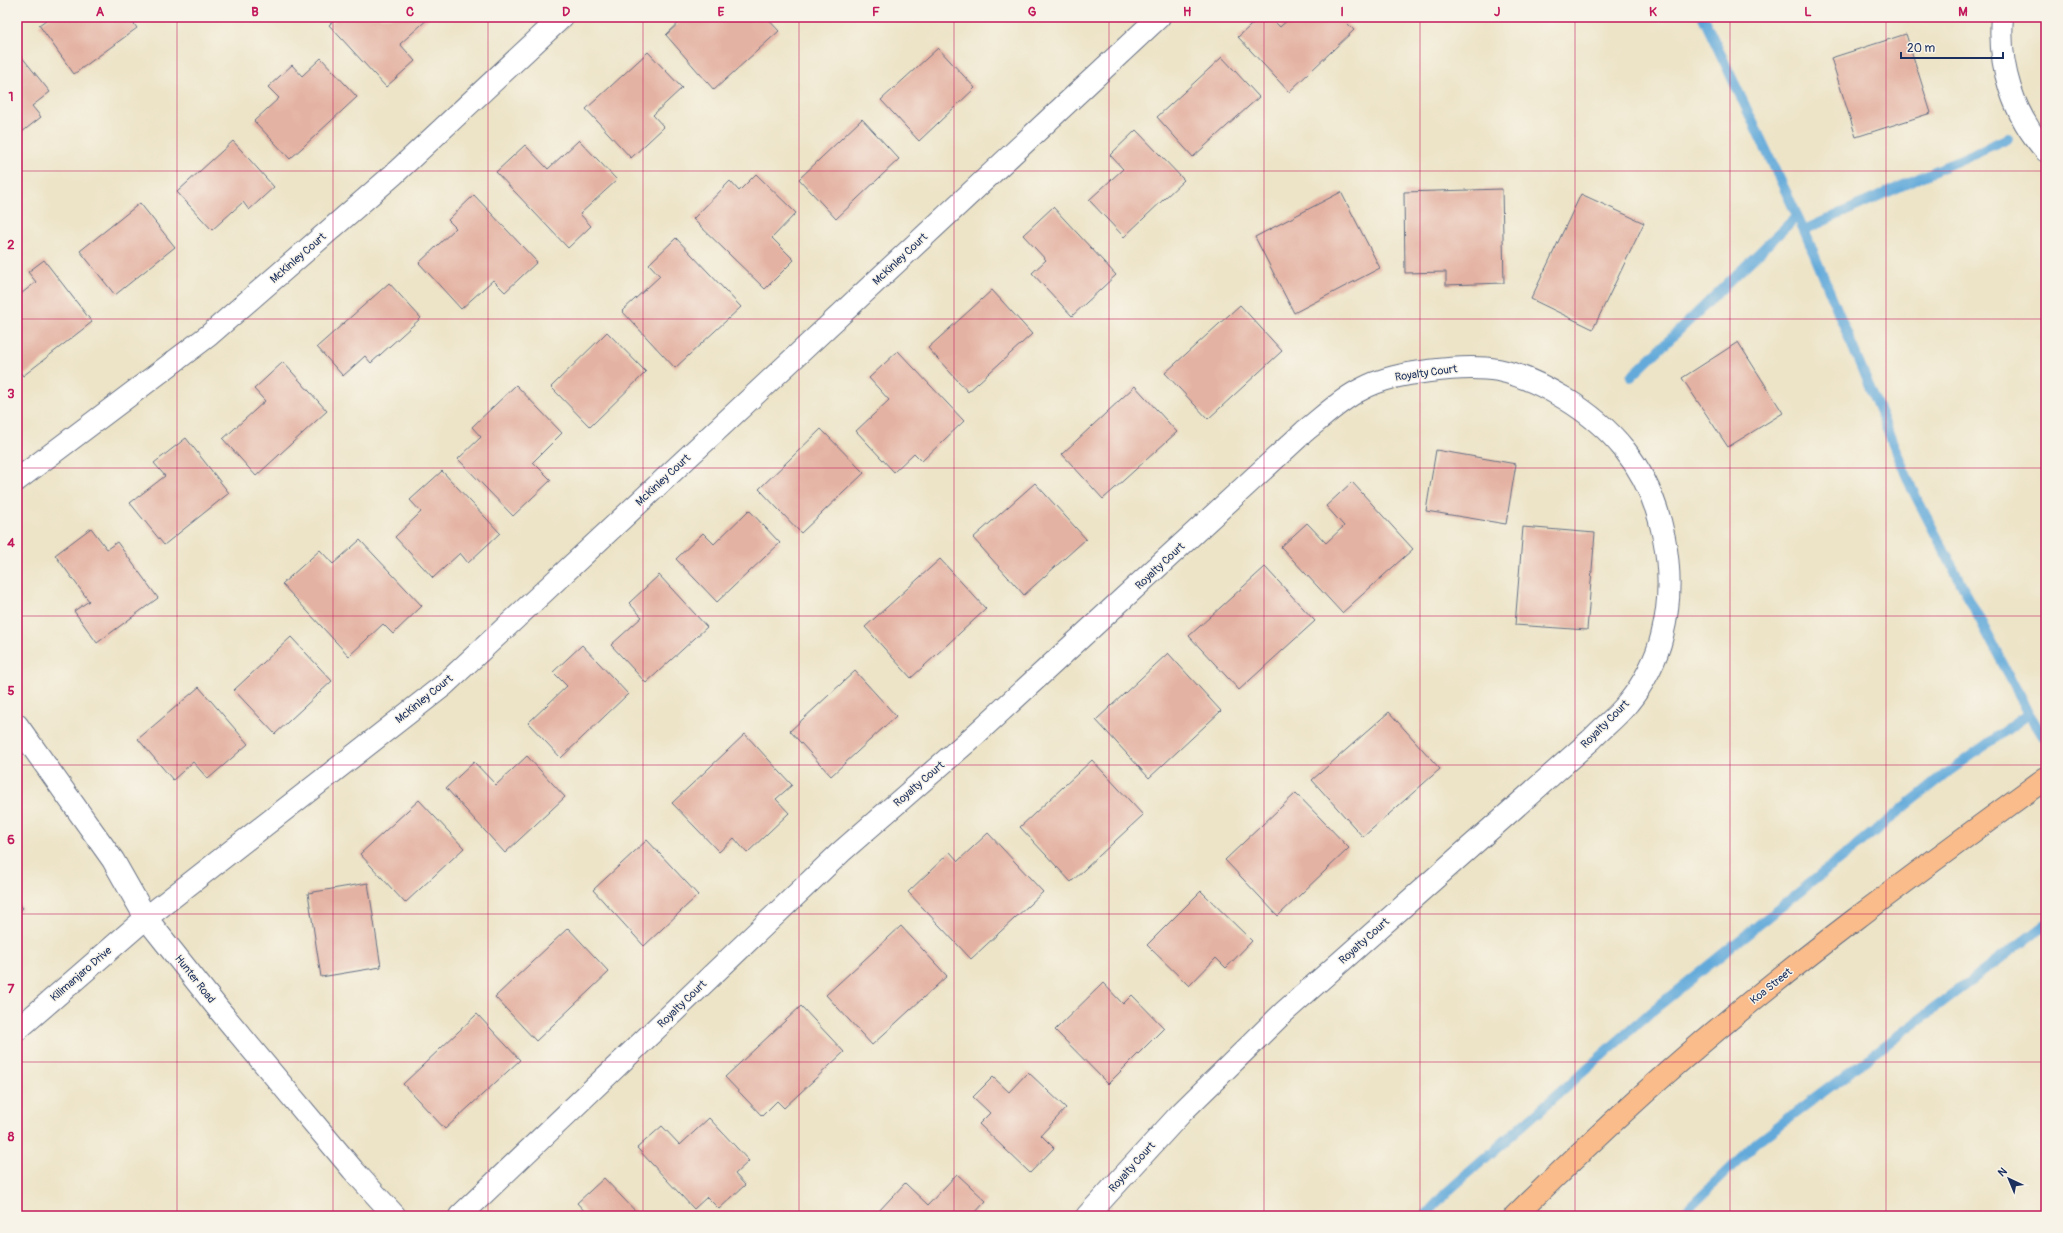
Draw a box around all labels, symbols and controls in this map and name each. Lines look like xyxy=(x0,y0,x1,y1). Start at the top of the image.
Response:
text: A xyxy=(96,4,105,20)
text: B xyxy=(251,4,259,20)
text: C xyxy=(406,4,414,20)
text: D xyxy=(562,4,570,20)
text: E xyxy=(718,4,725,20)
text: F xyxy=(872,4,880,20)
text: G xyxy=(1028,4,1037,20)
text: H xyxy=(1183,4,1191,20)
text: I xyxy=(1340,4,1344,20)
text: J xyxy=(1494,4,1500,20)
text: K xyxy=(1649,4,1657,20)
text: L xyxy=(1804,4,1812,20)
text: M xyxy=(1958,4,1968,20)
scale bar xyxy=(1901,34,2003,60)
text: 20 m xyxy=(1907,41,1936,56)
text: 1 xyxy=(8,89,14,105)
street label: McKinley Court xyxy=(267,230,329,286)
street label: McKinley Court xyxy=(870,230,930,288)
text: 2 xyxy=(7,237,15,253)
street label: Royalty Court xyxy=(1394,362,1459,384)
text: 3 xyxy=(7,386,15,402)
street label: McKinley Court xyxy=(633,451,693,509)
text: 4 xyxy=(7,535,15,551)
street label: Royalty Court xyxy=(1133,539,1188,592)
street label: McKinley Court xyxy=(393,672,456,726)
text: 5 xyxy=(7,683,15,699)
street label: Royalty Court xyxy=(1578,697,1632,751)
street label: Royalty Court xyxy=(891,758,947,810)
text: 6 xyxy=(7,832,15,848)
street label: Royalty Court xyxy=(1336,915,1392,967)
street label: Kilimanjaro Drive xyxy=(48,944,115,1004)
street label: Hunter Road xyxy=(172,952,218,1006)
street label: Koa Street xyxy=(1748,965,1795,1007)
street label: Royalty Court xyxy=(655,977,710,1030)
text: 7 xyxy=(8,981,15,997)
text: 8 xyxy=(8,1129,15,1145)
street label: Royalty Court xyxy=(1106,1139,1158,1195)
north arrow xyxy=(1989,1159,2029,1199)
text: N xyxy=(1995,1165,2010,1179)

